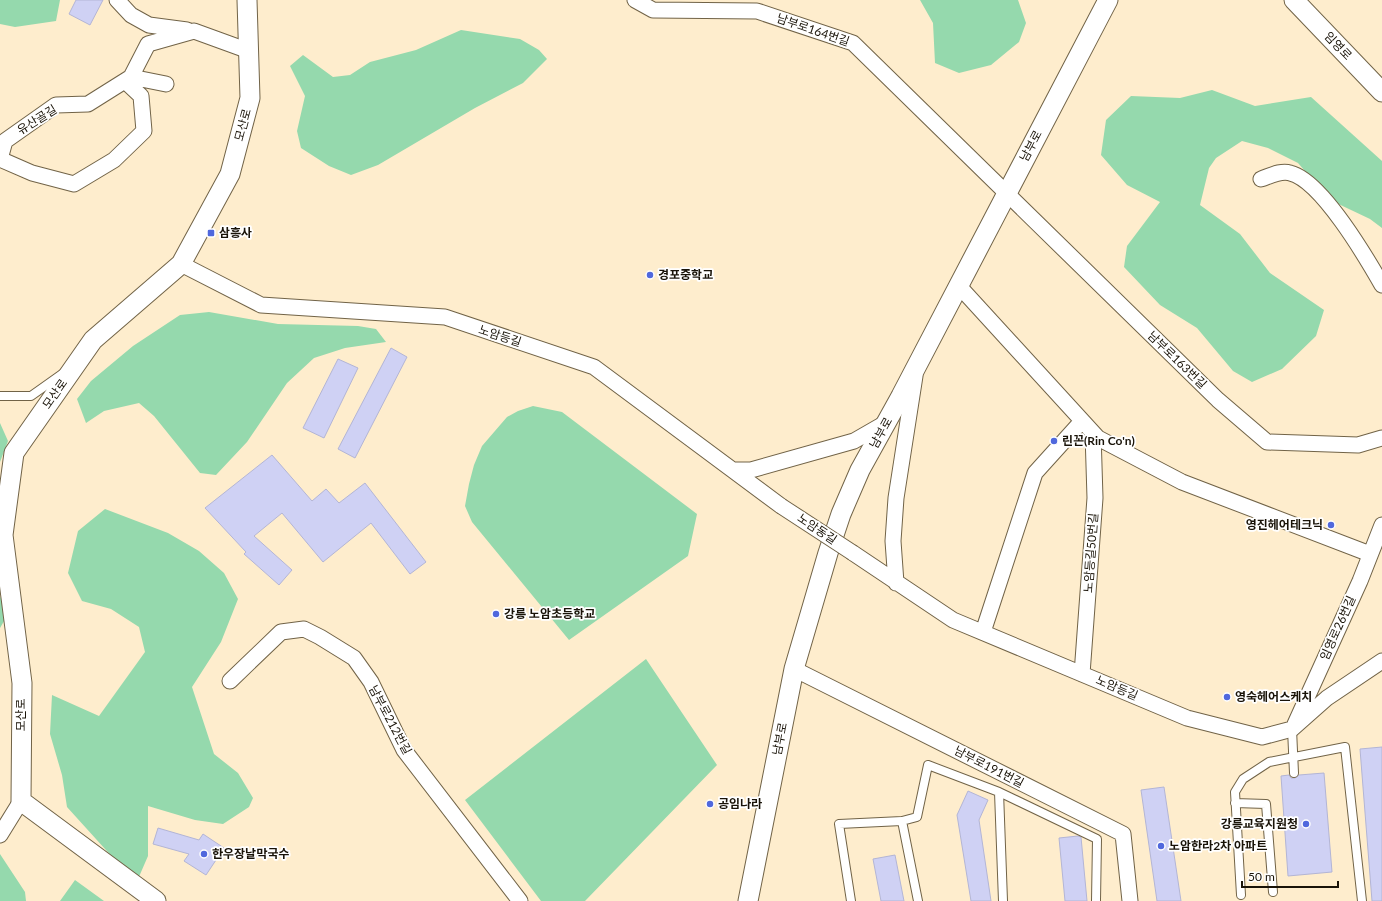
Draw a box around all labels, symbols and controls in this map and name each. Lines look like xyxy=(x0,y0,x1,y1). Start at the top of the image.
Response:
street label: 남부로164번길 xyxy=(775,10,852,49)
street label: 임영로 xyxy=(1321,29,1355,63)
street label: 유산골길 xyxy=(14,102,59,138)
street label: 모산로 xyxy=(231,107,254,143)
street label: 남부로 xyxy=(1016,128,1045,164)
place label: 삼흥사 xyxy=(219,225,252,240)
marker: 삼흥사 xyxy=(206,228,216,238)
place label: 경포중학교 xyxy=(658,267,713,282)
marker: 경포중학교 xyxy=(645,270,655,280)
street label: 노암등길 xyxy=(477,322,523,349)
street label: 남부로163번길 xyxy=(1145,328,1210,391)
street label: 모산로 xyxy=(39,376,70,412)
street label: 남부로 xyxy=(866,415,895,451)
place label: 린꼰(Rin Co'n) xyxy=(1062,433,1135,448)
marker: 린꼰(Rin Co'n) xyxy=(1049,436,1059,446)
street label: 노암동길 xyxy=(795,510,840,547)
street label: 노암등길50번길 xyxy=(1080,512,1101,593)
place label: 영진헤어테크닉 xyxy=(1246,517,1323,532)
marker: 영진헤어테크닉 xyxy=(1326,520,1336,530)
street label: 임영로26번길 xyxy=(1317,593,1358,662)
place label: 강릉 노암초등학교 xyxy=(504,606,595,621)
marker: 강릉 노암초등학교 xyxy=(491,609,501,619)
street label: 노암등길 xyxy=(1094,672,1140,703)
street label: 남부로212번길 xyxy=(366,683,415,757)
place label: 영숙헤어스케치 xyxy=(1235,689,1312,704)
marker: 영숙헤어스케치 xyxy=(1222,692,1232,702)
street label: 모산로 xyxy=(13,698,28,732)
street label: 남부로 xyxy=(769,721,790,757)
street label: 남부로191번길 xyxy=(952,743,1027,791)
place label: 공임나라 xyxy=(718,796,762,811)
marker: 공임나라 xyxy=(705,799,715,809)
place label: 강릉교육지원청 xyxy=(1221,816,1298,831)
marker: 강릉교육지원청 xyxy=(1301,819,1311,829)
place label: 노암한라2차 아파트 xyxy=(1169,838,1267,853)
marker: 노암한라2차 아파트 xyxy=(1156,841,1166,851)
place label: 한우장날막국수 xyxy=(212,846,289,861)
marker: 한우장날막국수 xyxy=(199,849,209,859)
scale bar xyxy=(1242,863,1338,889)
text: 50 m xyxy=(1248,869,1275,884)

